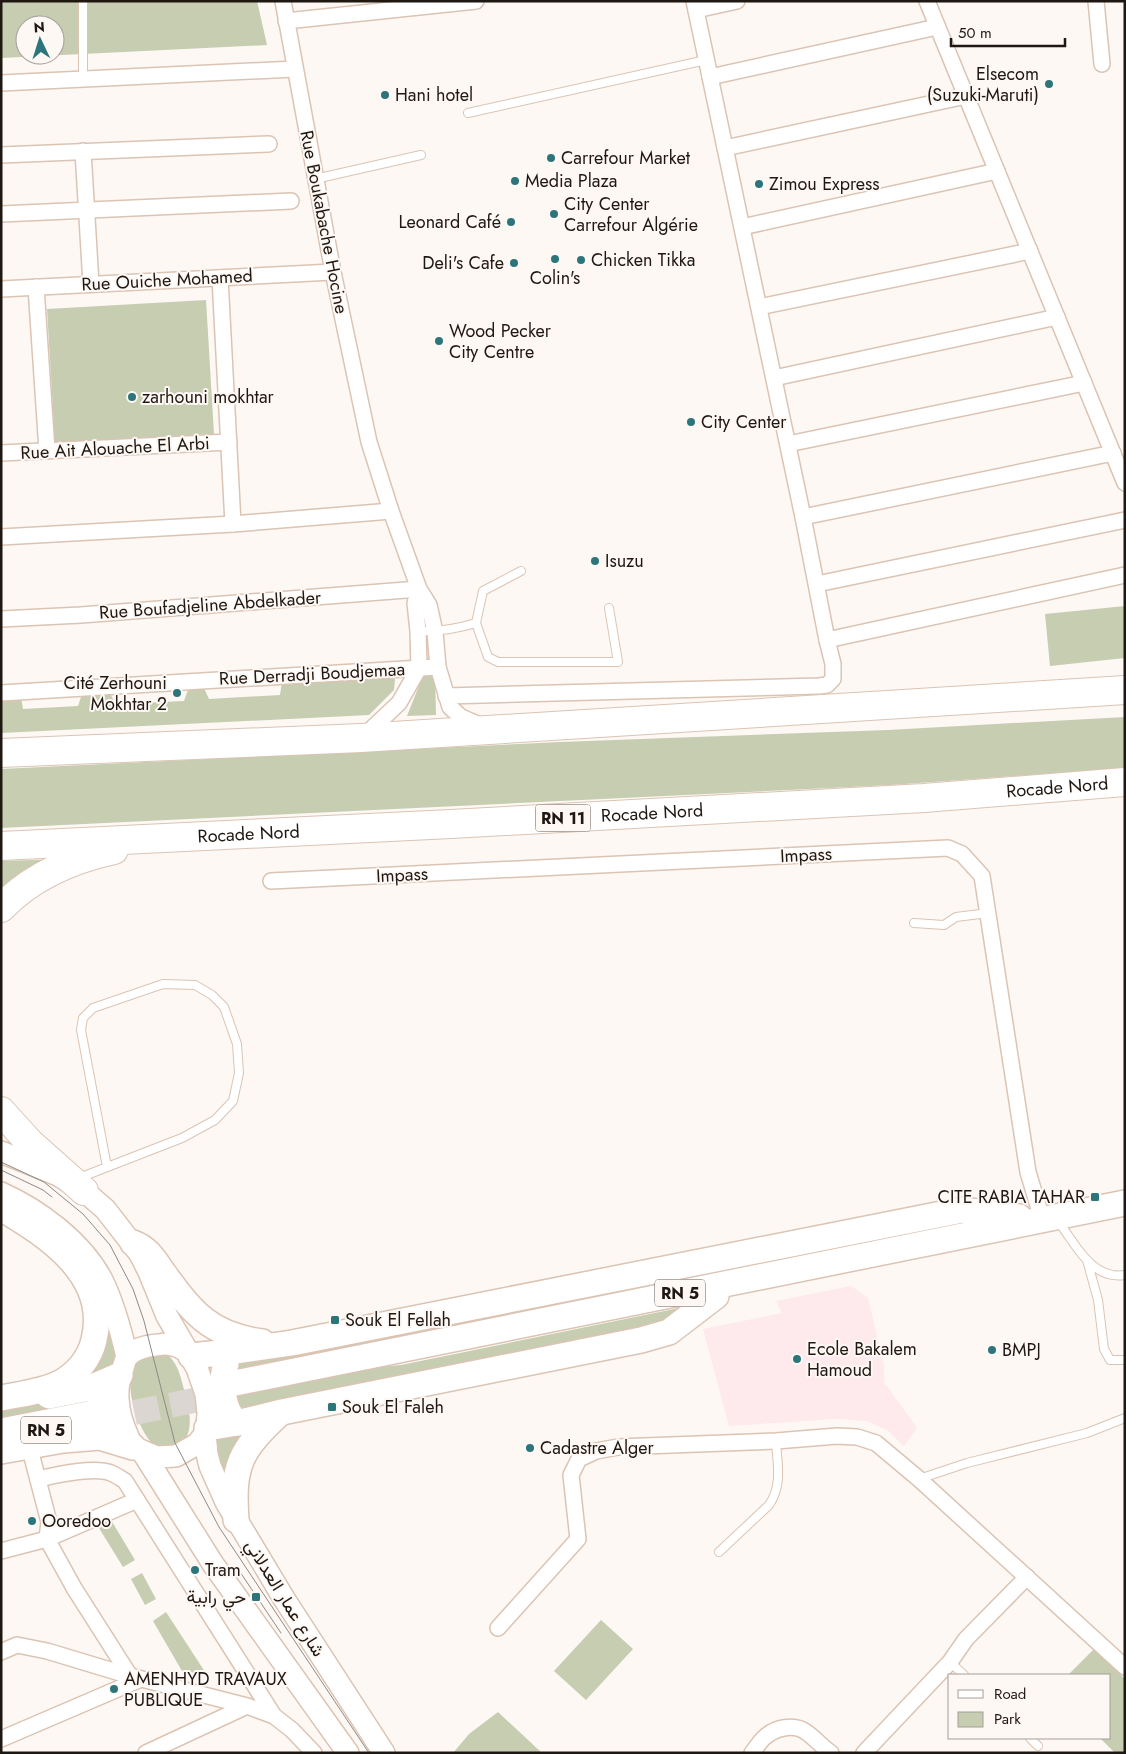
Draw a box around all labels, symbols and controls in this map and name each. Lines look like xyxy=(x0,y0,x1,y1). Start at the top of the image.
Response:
north arrow xyxy=(15,15,65,65)
scale bar xyxy=(951,15,1065,47)
text: N xyxy=(33,17,45,37)
text: 50 m xyxy=(958,22,992,44)
place label: Elsecom (Suzuki-Maruti) xyxy=(927,61,1039,108)
marker: Elsecom (Suzuki-Maruti) xyxy=(1043,78,1055,90)
place label: Hani hotel xyxy=(395,82,473,108)
marker: Hani hotel xyxy=(379,89,391,101)
street label: Rue Boukabache Hocine xyxy=(293,128,355,316)
place label: Carrefour Market xyxy=(561,145,691,171)
marker: Carrefour Market xyxy=(545,152,557,164)
place label: Media Plaza xyxy=(525,168,617,194)
place label: Zimou Express xyxy=(769,171,880,197)
marker: Media Plaza xyxy=(509,175,521,187)
marker: Zimou Express xyxy=(753,178,765,190)
place label: City Center Carrefour Algérie xyxy=(564,191,698,238)
marker: City Center Carrefour Algérie xyxy=(548,208,560,220)
place label: Leonard Café xyxy=(398,209,501,235)
marker: Leonard Café xyxy=(505,216,517,228)
place label: Chicken Tikka xyxy=(591,247,695,273)
place label: Deli's Cafe xyxy=(422,250,504,276)
marker: Colin's xyxy=(549,253,561,265)
marker: Chicken Tikka xyxy=(575,254,587,266)
marker: Deli's Cafe xyxy=(508,257,520,269)
street label: Rue Ouiche Mohamed xyxy=(81,263,253,297)
place label: Colin's xyxy=(530,265,580,291)
place label: Wood Pecker City Centre xyxy=(449,318,552,365)
marker: Wood Pecker City Centre xyxy=(433,335,445,347)
place label: zarhouni mokhtar xyxy=(142,384,275,410)
marker: zarhouni mokhtar xyxy=(126,391,138,403)
place label: City Center xyxy=(701,409,787,435)
marker: City Center xyxy=(685,416,697,428)
street label: Rue Ait Alouache El Arbi xyxy=(20,430,210,466)
place label: Isuzu xyxy=(605,548,644,574)
marker: Isuzu xyxy=(589,555,601,567)
street label: Rue Boufadjeline Abdelkader xyxy=(98,584,323,626)
street label: Rue Derradji Boudjemaa xyxy=(218,656,406,692)
place label: Cité Zerhouni Mokhtar 2 xyxy=(63,670,167,717)
marker: Cité Zerhouni Mokhtar 2 xyxy=(171,687,183,699)
street label: Rocade Nord xyxy=(1005,770,1109,804)
street label: Rocade Nord xyxy=(600,797,704,829)
road number: RN 11 xyxy=(536,804,590,831)
street label: Rocade Nord xyxy=(197,818,300,849)
street label: Impass xyxy=(779,841,833,869)
street label: Impass xyxy=(375,861,429,889)
place label: CITE RABIA TAHAR xyxy=(938,1184,1085,1210)
marker: CITE RABIA TAHAR xyxy=(1089,1191,1101,1203)
road number: RN 5 xyxy=(655,1280,705,1306)
place label: Souk El Fellah xyxy=(345,1307,451,1333)
marker: Souk El Fellah xyxy=(329,1314,341,1326)
place label: Ecole Bakalem Hamoud xyxy=(807,1336,917,1383)
place label: BMPJ xyxy=(1002,1337,1041,1363)
marker: BMPJ xyxy=(986,1344,998,1356)
marker: Ecole Bakalem Hamoud xyxy=(791,1353,803,1365)
place label: Souk El Faleh xyxy=(342,1394,444,1420)
marker: Souk El Faleh xyxy=(326,1401,338,1413)
road number: RN 5 xyxy=(21,1416,71,1444)
place label: Cadastre Alger xyxy=(540,1435,655,1461)
marker: Cadastre Alger xyxy=(524,1442,536,1454)
place label: Ooredoo xyxy=(42,1508,111,1534)
marker: Ooredoo xyxy=(26,1515,38,1527)
street label: شارع عمار العدلاني xyxy=(237,1534,331,1663)
place label: Tram xyxy=(205,1557,241,1583)
marker: Tram xyxy=(189,1564,201,1576)
place label: حي رابية xyxy=(187,1584,246,1612)
marker: حي رابية xyxy=(250,1591,262,1603)
place label: AMENHYD TRAVAUX PUBLIQUE xyxy=(124,1666,287,1713)
legend xyxy=(948,1674,1111,1739)
marker: AMENHYD TRAVAUX PUBLIQUE xyxy=(108,1683,120,1695)
text: Road xyxy=(994,1683,1026,1705)
text: Park xyxy=(994,1708,1021,1730)

